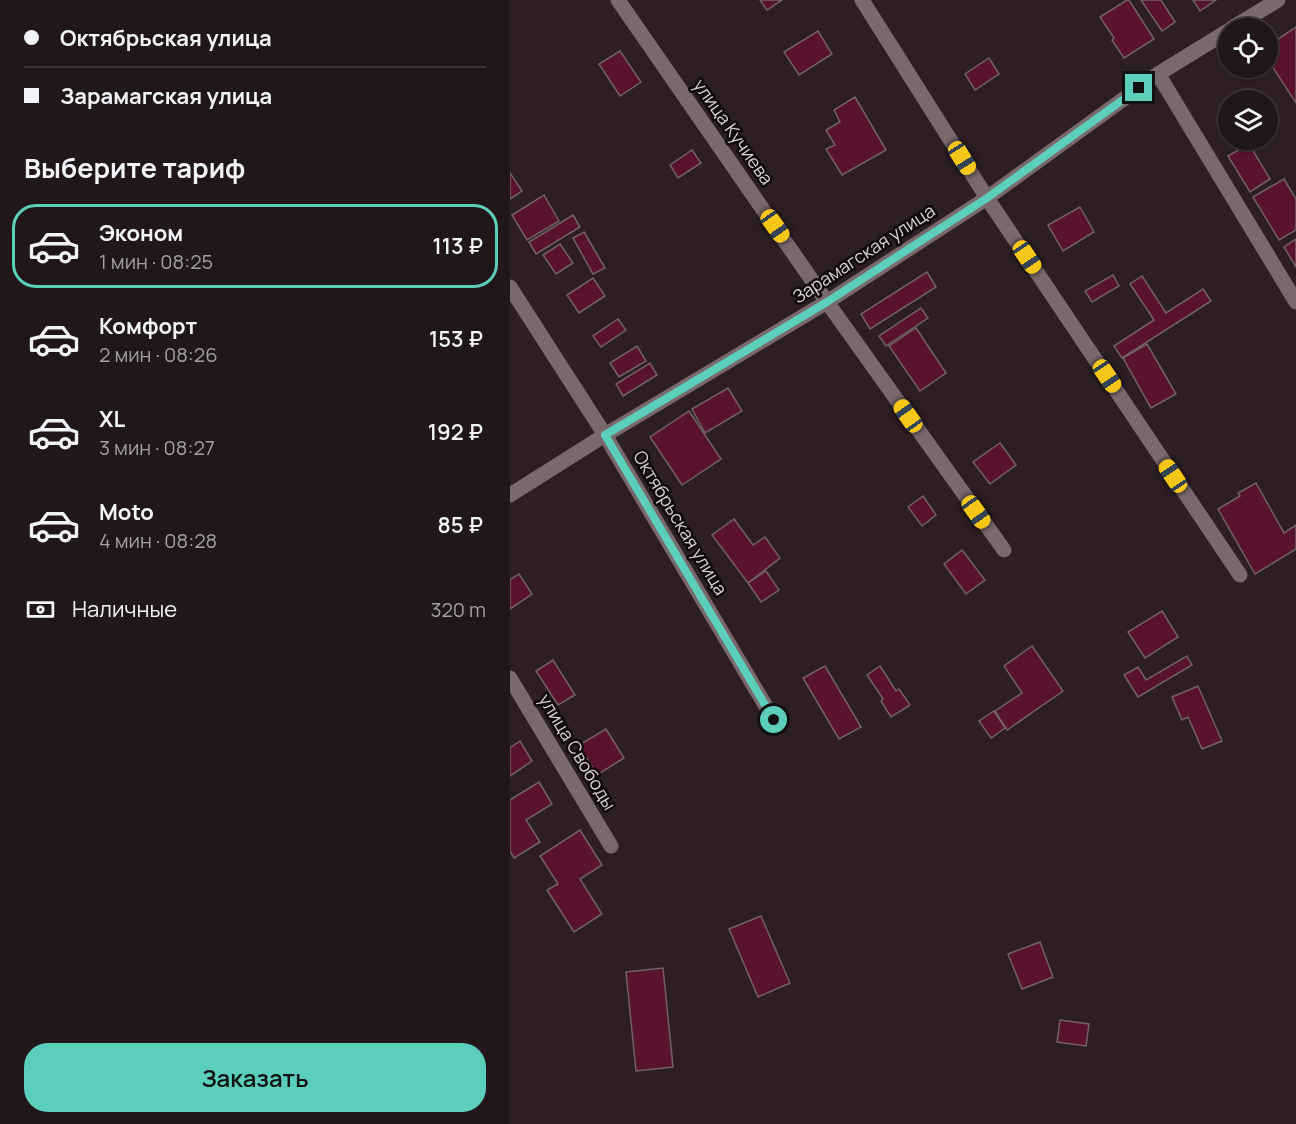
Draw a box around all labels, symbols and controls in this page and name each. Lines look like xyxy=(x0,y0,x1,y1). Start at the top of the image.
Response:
map controls xyxy=(1218,18,1278,150)
button: locate xyxy=(1218,18,1278,78)
text: Октябрьская улица xyxy=(60,23,272,53)
street label: улица Кучиева xyxy=(688,74,779,189)
route end xyxy=(1125,74,1152,101)
text: Зарамагская улица xyxy=(60,81,272,111)
button: layers xyxy=(1218,90,1278,150)
car xyxy=(945,138,979,178)
text: Выберите тариф xyxy=(24,149,245,186)
street label: Зарамагская улица xyxy=(788,198,939,308)
car xyxy=(757,206,793,246)
text: Эконом xyxy=(99,218,183,248)
icon: car xyxy=(27,219,81,273)
text: 113 ₽ xyxy=(432,231,483,261)
car xyxy=(1009,237,1045,277)
text: 1 мин · 08:25 xyxy=(99,248,213,275)
text: Комфорт xyxy=(99,311,197,341)
icon: car xyxy=(27,312,81,366)
text: 153 ₽ xyxy=(429,324,483,354)
text: 2 мин · 08:26 xyxy=(99,341,218,368)
car xyxy=(1089,356,1125,396)
car xyxy=(890,396,926,436)
text: XL xyxy=(99,404,125,434)
icon: car xyxy=(27,405,81,459)
text: 192 ₽ xyxy=(428,417,483,447)
text: 3 мин · 08:27 xyxy=(99,434,215,461)
street label: Октябрьская улица xyxy=(628,446,734,599)
car xyxy=(1155,456,1191,496)
car xyxy=(958,492,994,532)
text: Moto xyxy=(99,497,154,527)
icon: car xyxy=(27,498,81,552)
text: 85 ₽ xyxy=(438,510,483,540)
text: 4 мин · 08:28 xyxy=(99,527,217,554)
icon: cash xyxy=(24,593,57,626)
text: Наличные xyxy=(72,594,177,624)
text: 320 m xyxy=(430,596,486,623)
street label: улица Свободы xyxy=(534,689,622,814)
route start xyxy=(760,706,787,733)
button: Заказать xyxy=(24,1043,486,1112)

